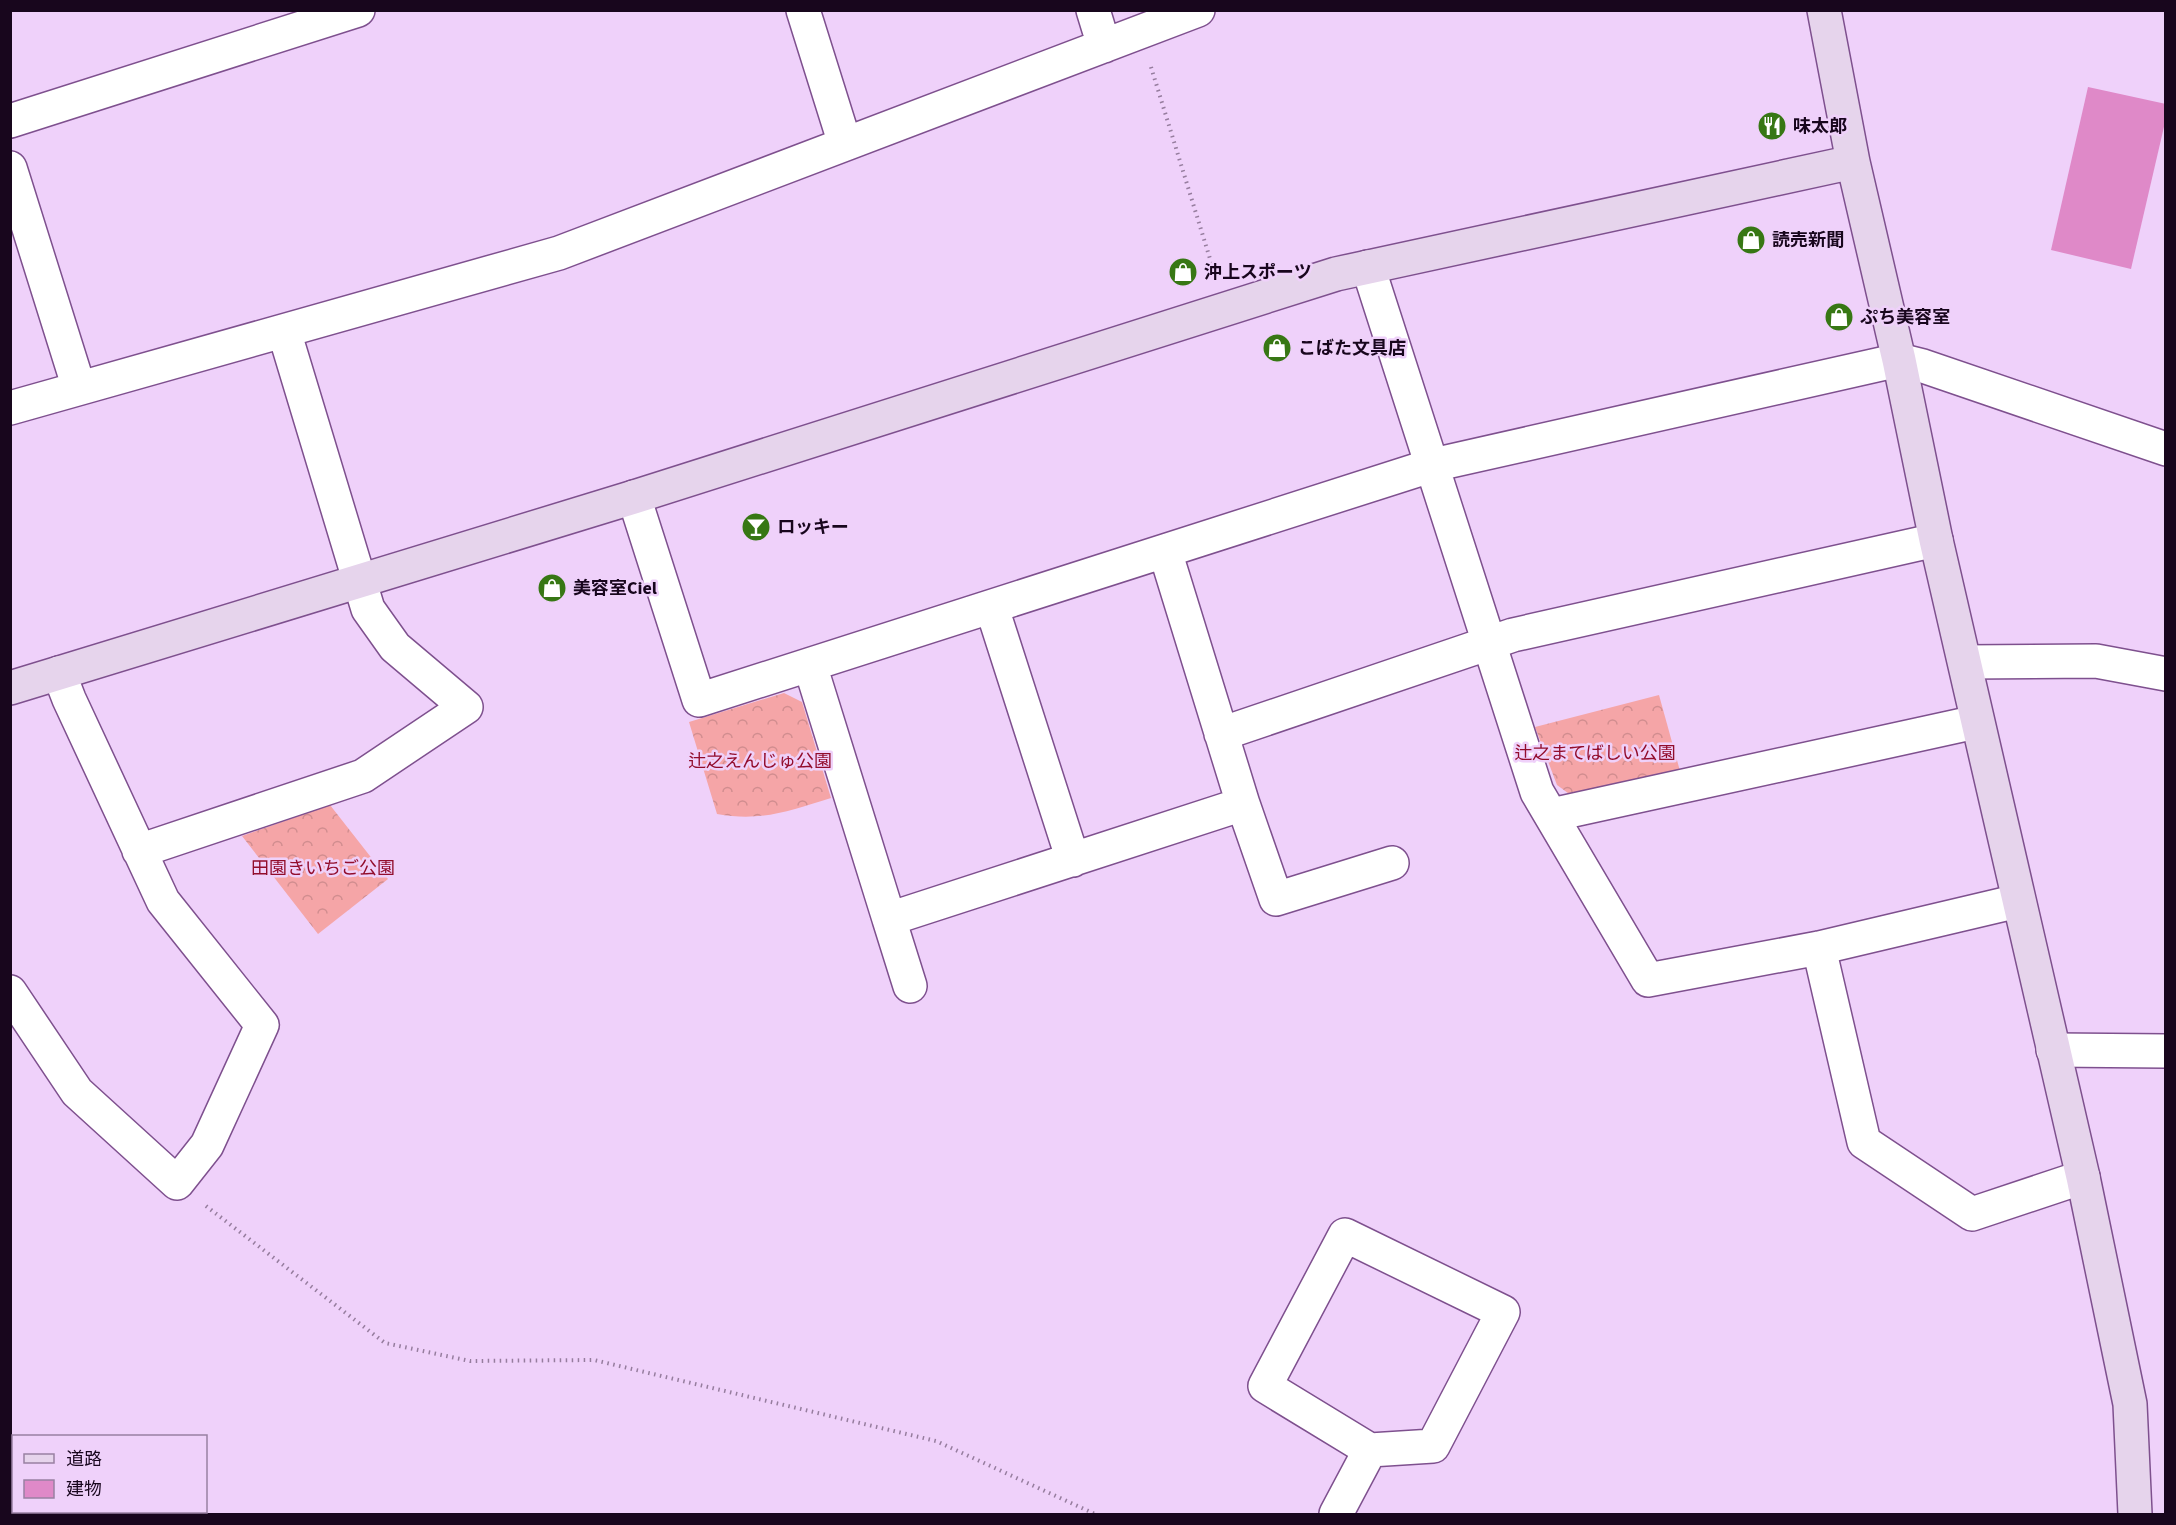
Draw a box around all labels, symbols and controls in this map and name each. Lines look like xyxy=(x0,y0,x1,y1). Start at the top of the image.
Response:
restaurant icon: 味太郎 xyxy=(1756,110,1788,142)
place label: 味太郎 xyxy=(1793,114,1847,139)
shop icon: 読売新聞 xyxy=(1735,224,1767,256)
place label: 読売新聞 xyxy=(1772,228,1844,253)
shop icon: 沖上スポーツ xyxy=(1167,256,1199,288)
place label: 沖上スポーツ xyxy=(1204,260,1312,285)
shop icon: ぷち美容室 xyxy=(1823,301,1855,333)
place label: ぷち美容室 xyxy=(1860,305,1950,330)
shop icon: こばた文具店 xyxy=(1261,332,1293,364)
place label: こばた文具店 xyxy=(1298,336,1406,361)
bar icon: ロッキー xyxy=(740,511,772,543)
place label: ロッキー xyxy=(777,515,849,540)
shop icon: 美容室Ciel xyxy=(536,572,568,604)
place label: 美容室Ciel xyxy=(573,576,657,601)
park label: 辻之まてばしい公園 xyxy=(1514,741,1676,766)
park label: 辻之えんじゅ公園 xyxy=(688,749,832,774)
park label: 田園きいちご公園 xyxy=(251,856,395,881)
legend xyxy=(12,1435,207,1513)
text: 道路 xyxy=(66,1447,102,1472)
text: 建物 xyxy=(66,1477,102,1502)

